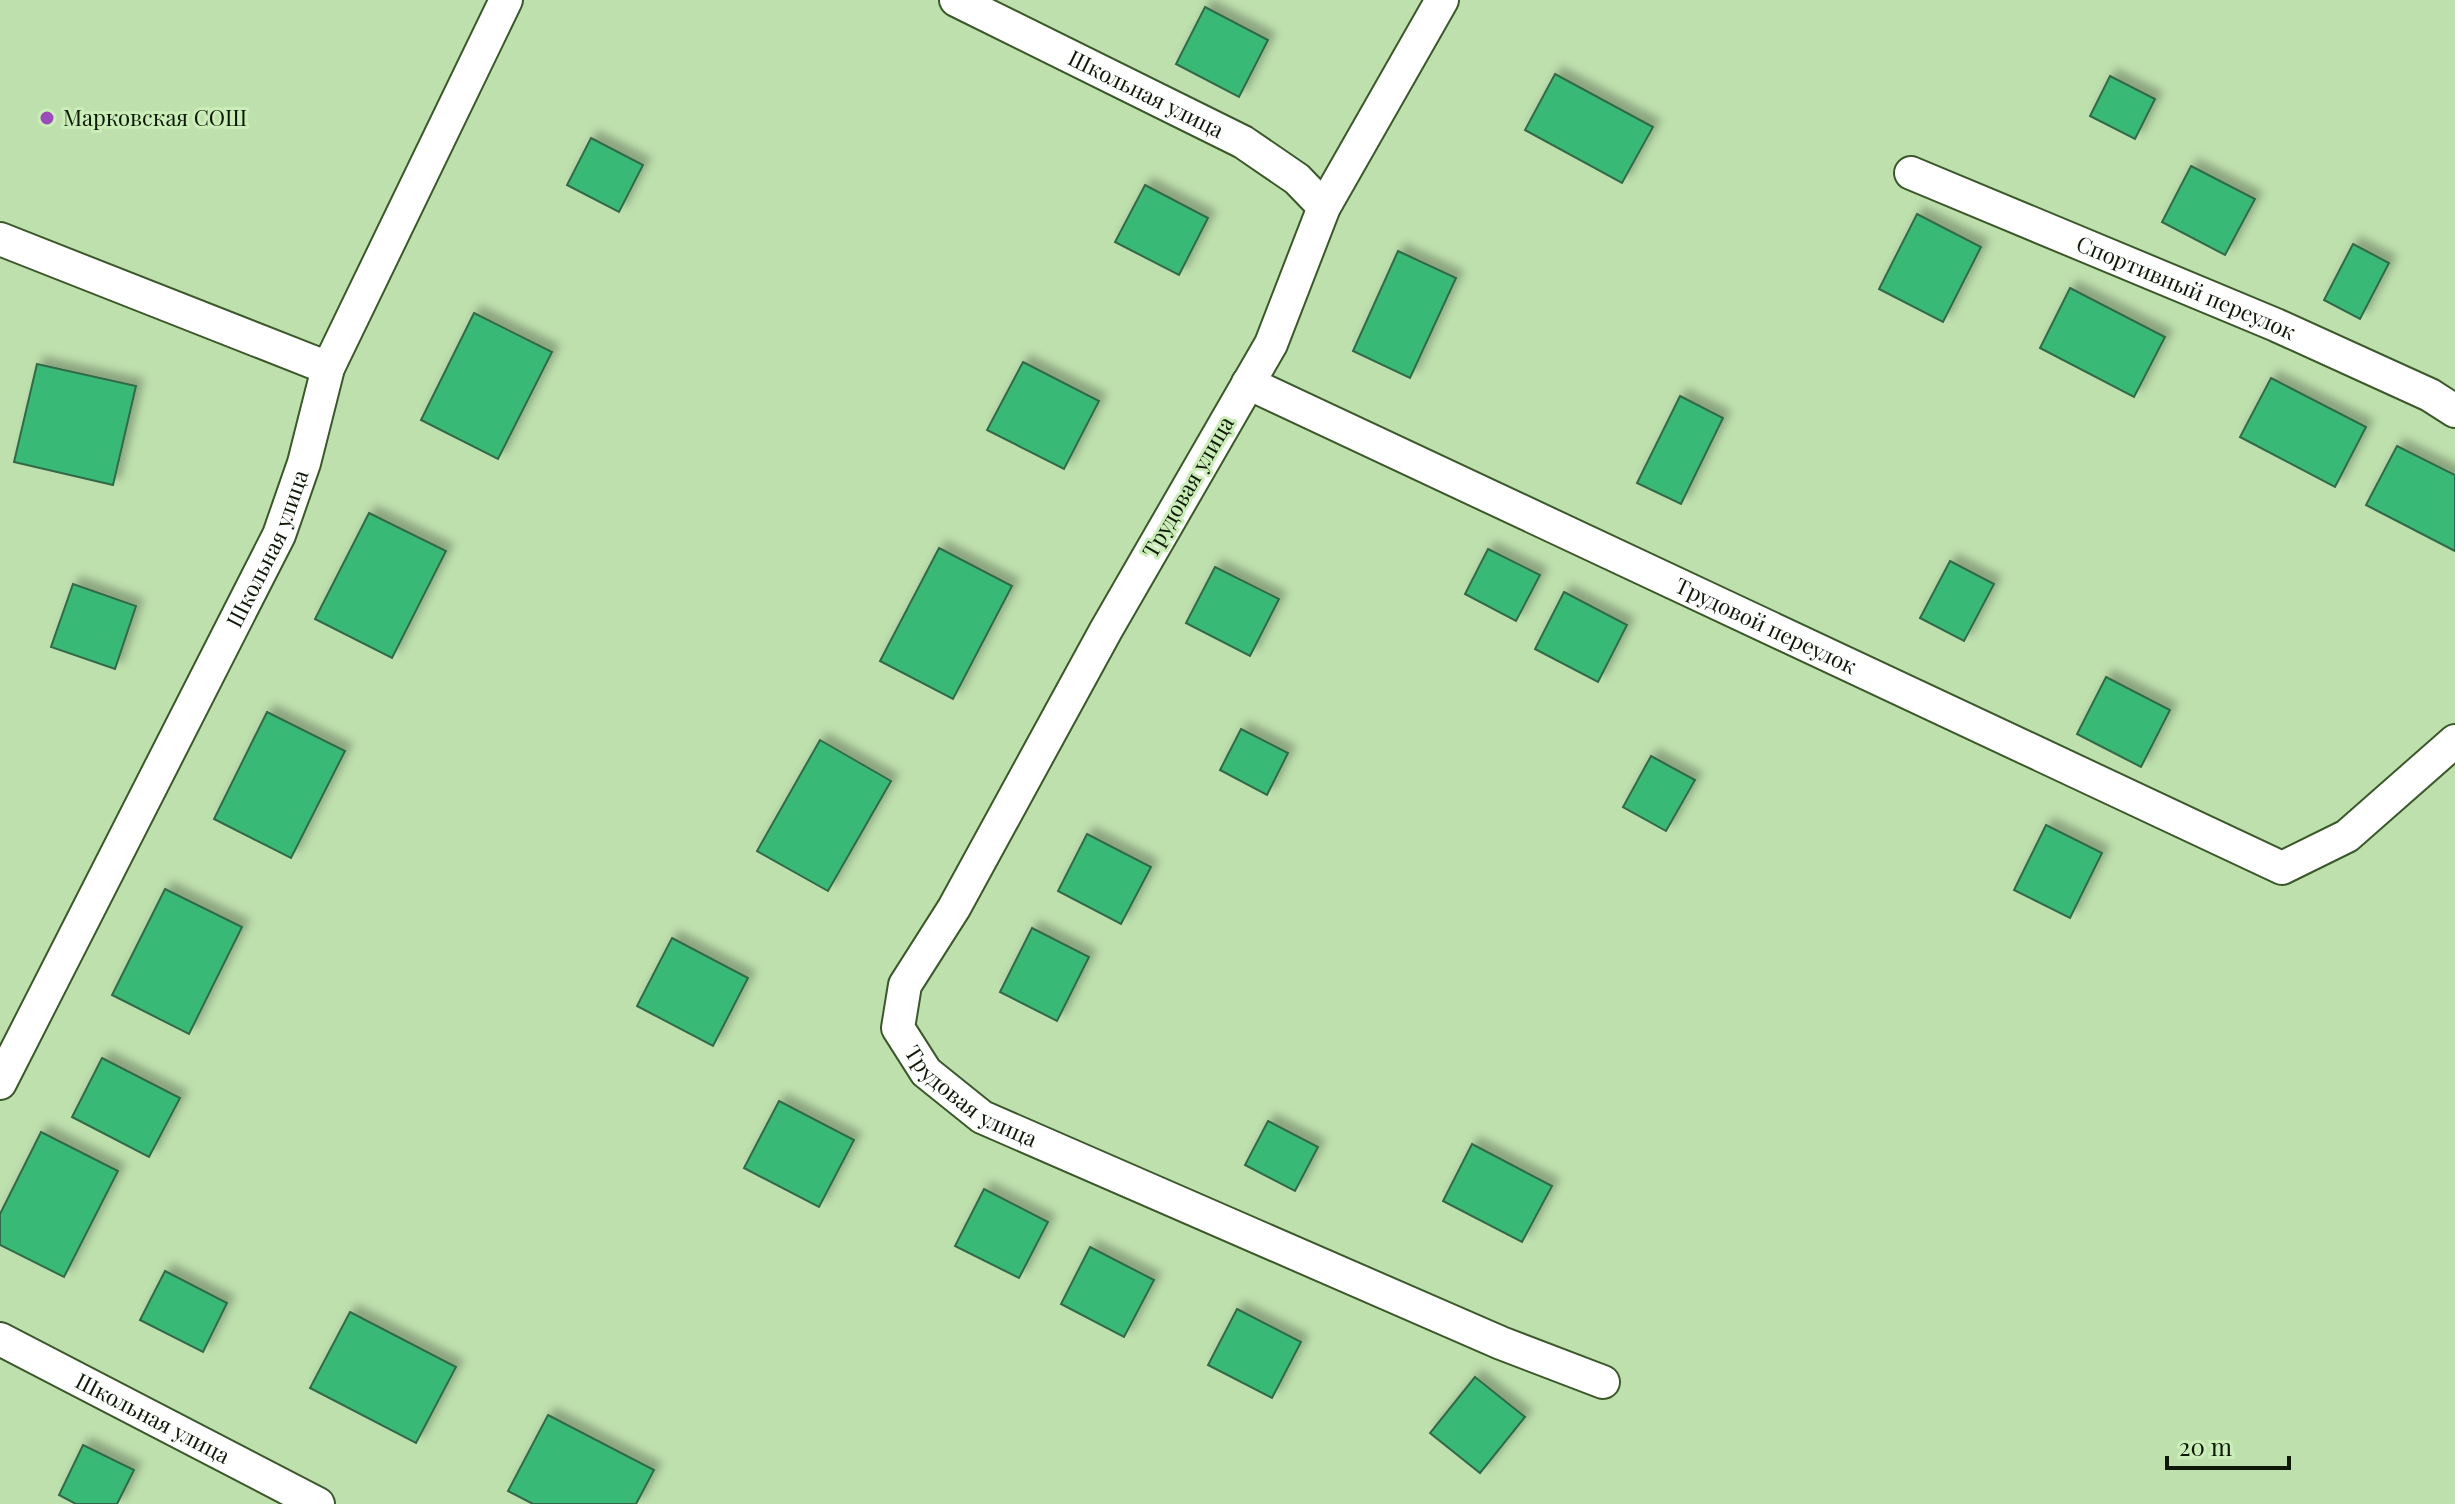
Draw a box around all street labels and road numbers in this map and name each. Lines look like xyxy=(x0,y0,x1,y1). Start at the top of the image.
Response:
street label: Школьная улица xyxy=(1064,42,1229,144)
street label: Спортивный переулок xyxy=(2072,228,2301,346)
street label: Трудовая улица xyxy=(1134,410,1240,563)
street label: Школьная улица xyxy=(218,465,315,632)
street label: Трудовой переулок xyxy=(1671,570,1862,681)
street label: Трудовая улица xyxy=(899,1039,1042,1153)
street label: Школьная улица xyxy=(71,1365,236,1470)

